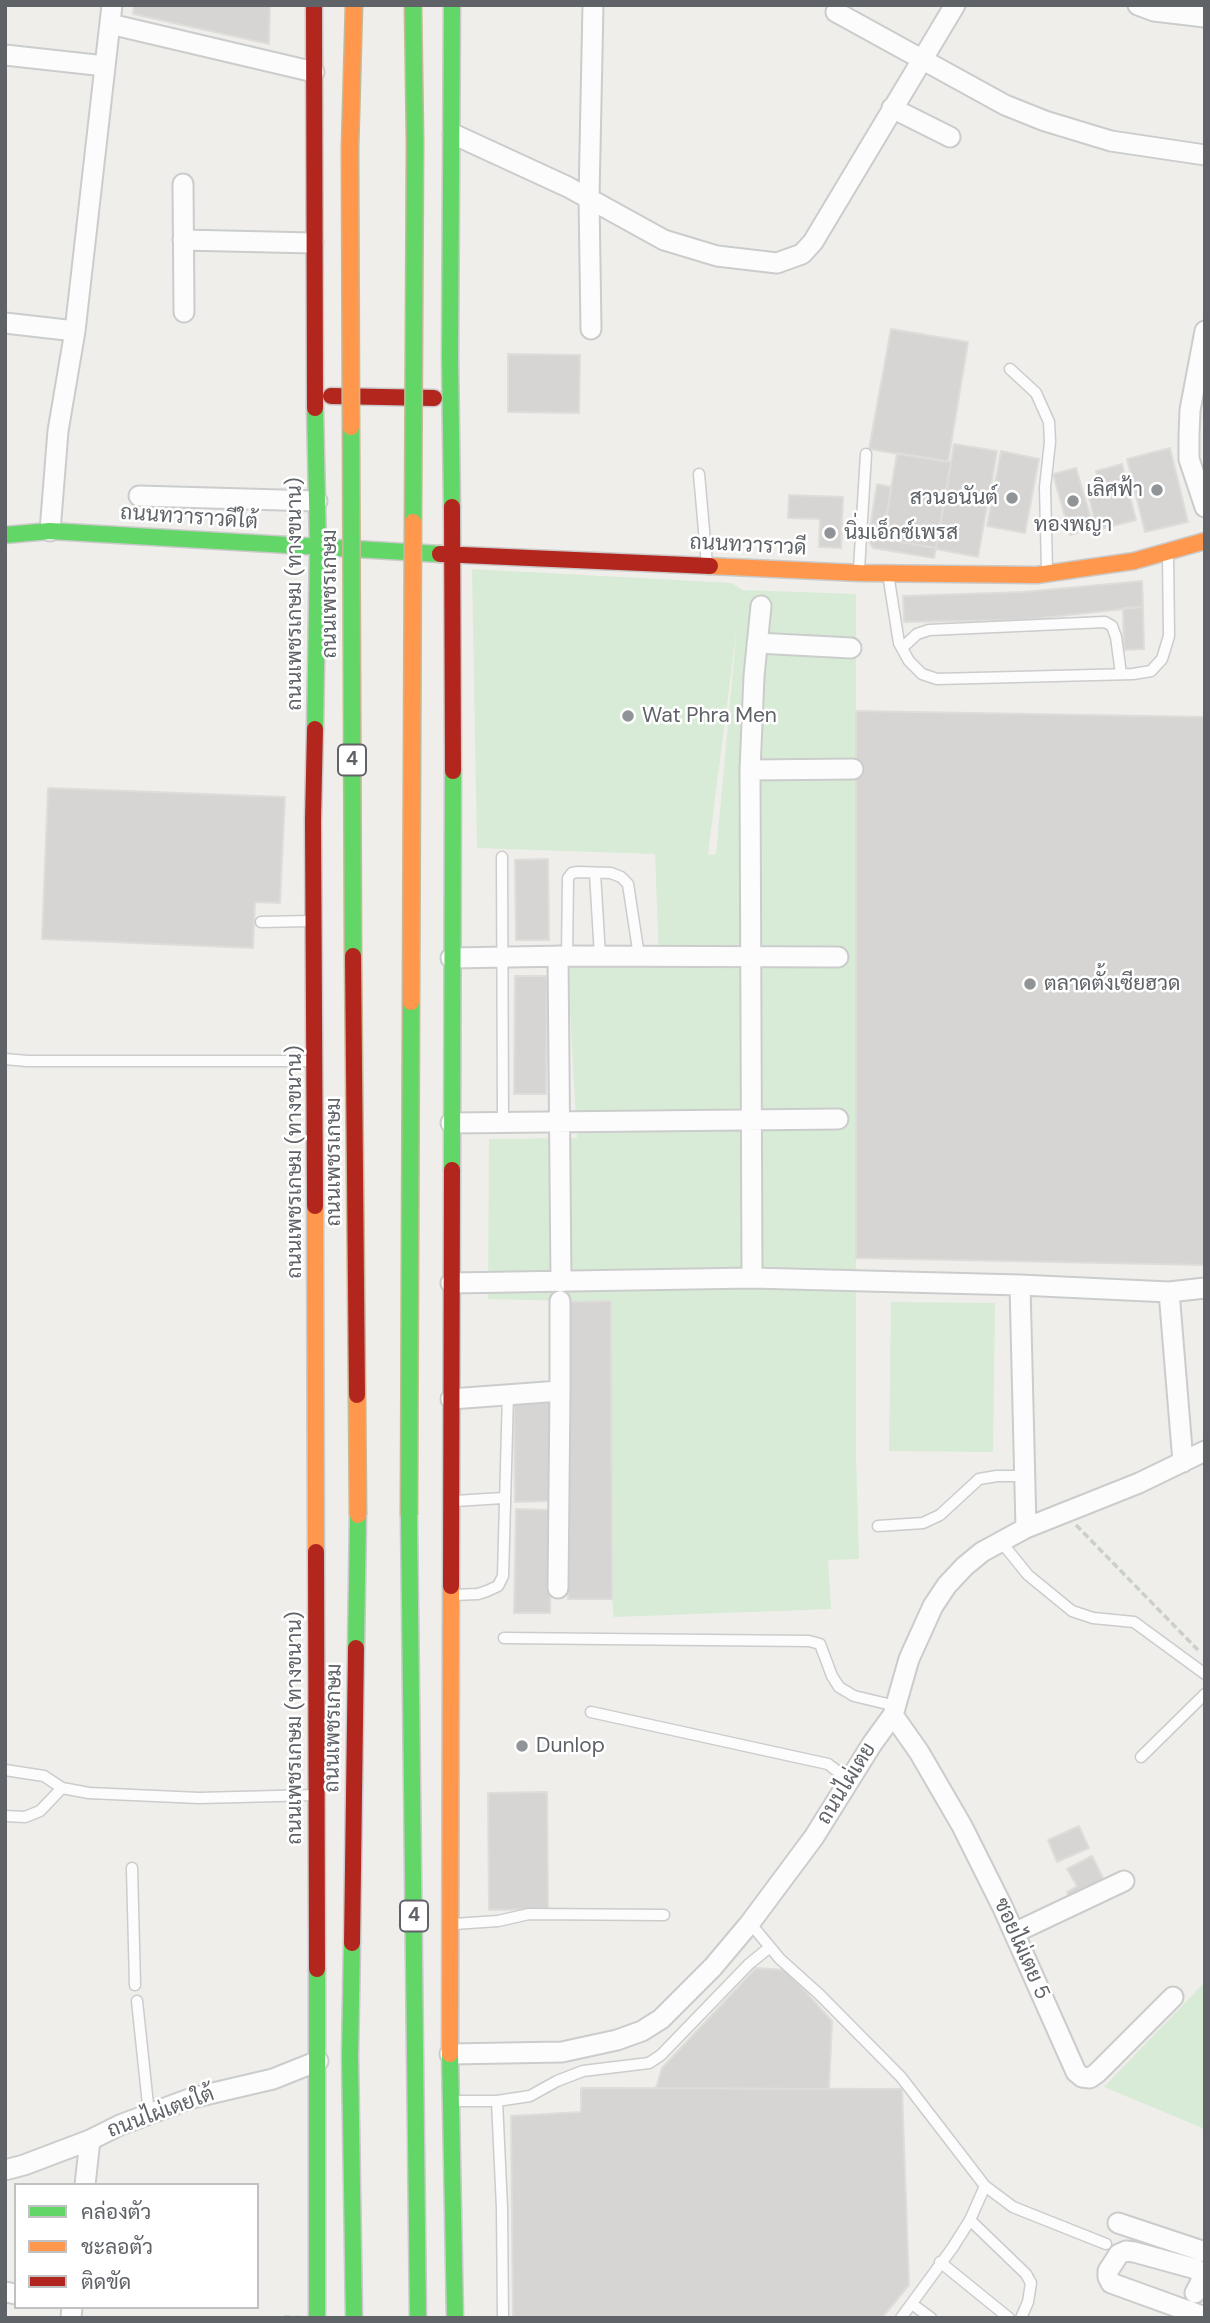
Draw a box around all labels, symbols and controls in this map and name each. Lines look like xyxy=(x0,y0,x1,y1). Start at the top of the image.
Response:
street label: ถนนเพชรเกษม (ทางขนาน) xyxy=(282,477,308,711)
place label: เลิศฟ้า xyxy=(1086,477,1143,503)
marker: เลิศฟ้า xyxy=(1149,482,1165,498)
place label: สวนอนันต์ xyxy=(910,485,998,511)
marker: สวนอนันต์ xyxy=(1004,490,1020,506)
marker: ทองพญา xyxy=(1065,493,1081,509)
street label: ถนนทวาราวดีใต้ xyxy=(119,501,259,535)
place label: ทองพญา xyxy=(1034,512,1112,538)
place label: นิ่มเอ็กซ์เพรส xyxy=(844,520,958,546)
marker: นิ่มเอ็กซ์เพรส xyxy=(822,525,838,541)
street label: ถนนเพชรเกษม xyxy=(317,529,343,659)
street label: ถนนทวาราวดี xyxy=(689,530,807,562)
place label: Wat Phra Men xyxy=(642,703,777,729)
marker: Wat Phra Men xyxy=(620,708,636,724)
road number: 4 xyxy=(338,744,366,776)
place label: ตลาดตั้งเซียฮวด xyxy=(1044,971,1180,997)
marker: ตลาดตั้งเซียฮวด xyxy=(1022,976,1038,992)
street label: ถนนเพชรเกษม (ทางขนาน) xyxy=(282,1045,308,1279)
street label: ถนนเพชรเกษม xyxy=(321,1097,347,1227)
street label: ถนนเพชรเกษม (ทางขนาน) xyxy=(282,1611,308,1845)
street label: ถนนเพชรเกษม xyxy=(320,1663,348,1793)
place label: Dunlop xyxy=(536,1733,605,1759)
marker: Dunlop xyxy=(514,1738,530,1754)
street label: ถนนไผ่เตย xyxy=(812,1739,882,1829)
street label: ซอยไผ่เตย 5 xyxy=(987,1894,1055,2004)
road number: 4 xyxy=(400,1900,428,1932)
street label: ถนนไผ่เตยใต้ xyxy=(104,2082,218,2144)
legend xyxy=(14,2183,259,2309)
text: คล่องตัว xyxy=(81,2198,151,2226)
text: ชะลอตัว xyxy=(81,2233,153,2261)
text: ติดขัด xyxy=(81,2268,131,2296)

